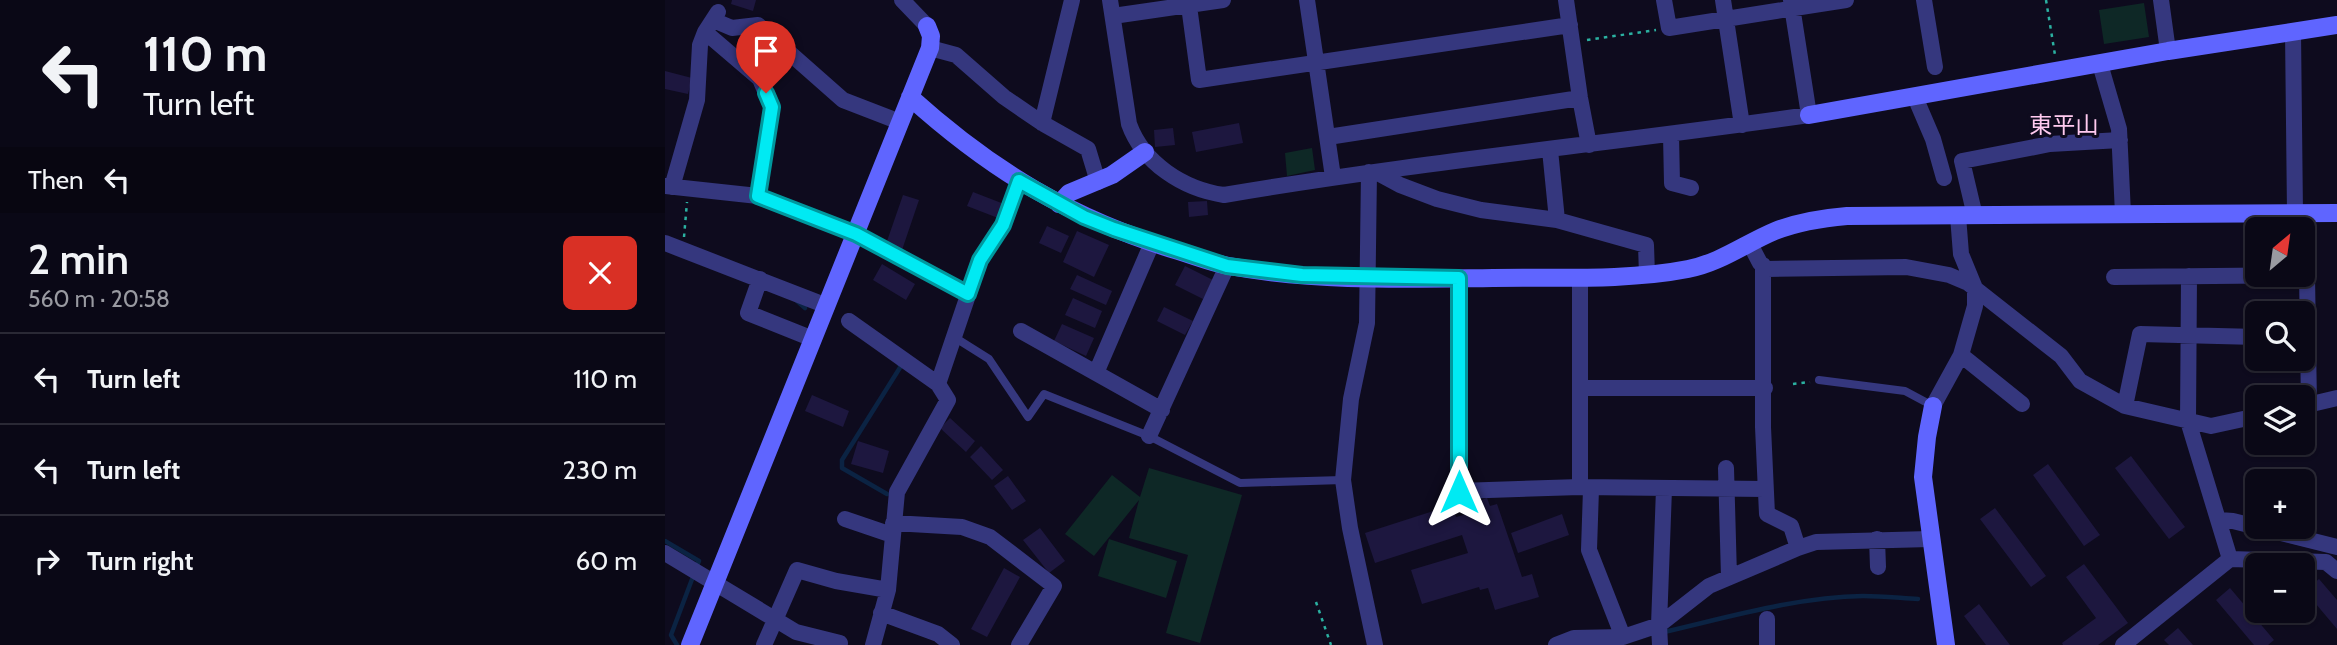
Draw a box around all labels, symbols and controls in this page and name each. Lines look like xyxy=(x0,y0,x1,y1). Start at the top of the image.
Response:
pin xyxy=(736,21,796,93)
text: 110 m xyxy=(143,24,267,83)
icon: left xyxy=(28,28,119,119)
icon: arrive xyxy=(747,32,785,70)
text: Turn left xyxy=(143,84,254,123)
district label: 東平山 xyxy=(2030,111,2099,139)
icon: left xyxy=(98,161,136,199)
text: Then xyxy=(28,164,84,196)
north arrow xyxy=(2245,217,2315,287)
map controls xyxy=(2245,217,2315,623)
text: 2 min xyxy=(28,233,129,285)
button: close xyxy=(563,236,637,310)
text: 560 m · 20:58 xyxy=(28,285,170,313)
button: search xyxy=(2245,301,2315,371)
icon: left xyxy=(28,360,66,398)
text: Turn left xyxy=(87,363,180,395)
text: 110 m xyxy=(573,363,637,395)
button: layers xyxy=(2245,385,2315,455)
icon: left xyxy=(28,451,66,489)
text: Turn left xyxy=(87,454,180,486)
text: 230 m xyxy=(563,454,637,486)
position arrow xyxy=(1422,455,1496,529)
button: + xyxy=(2245,469,2315,539)
icon: right xyxy=(28,542,66,580)
text: Turn right xyxy=(87,545,193,577)
text: 60 m xyxy=(575,545,637,577)
button: − xyxy=(2245,553,2315,623)

